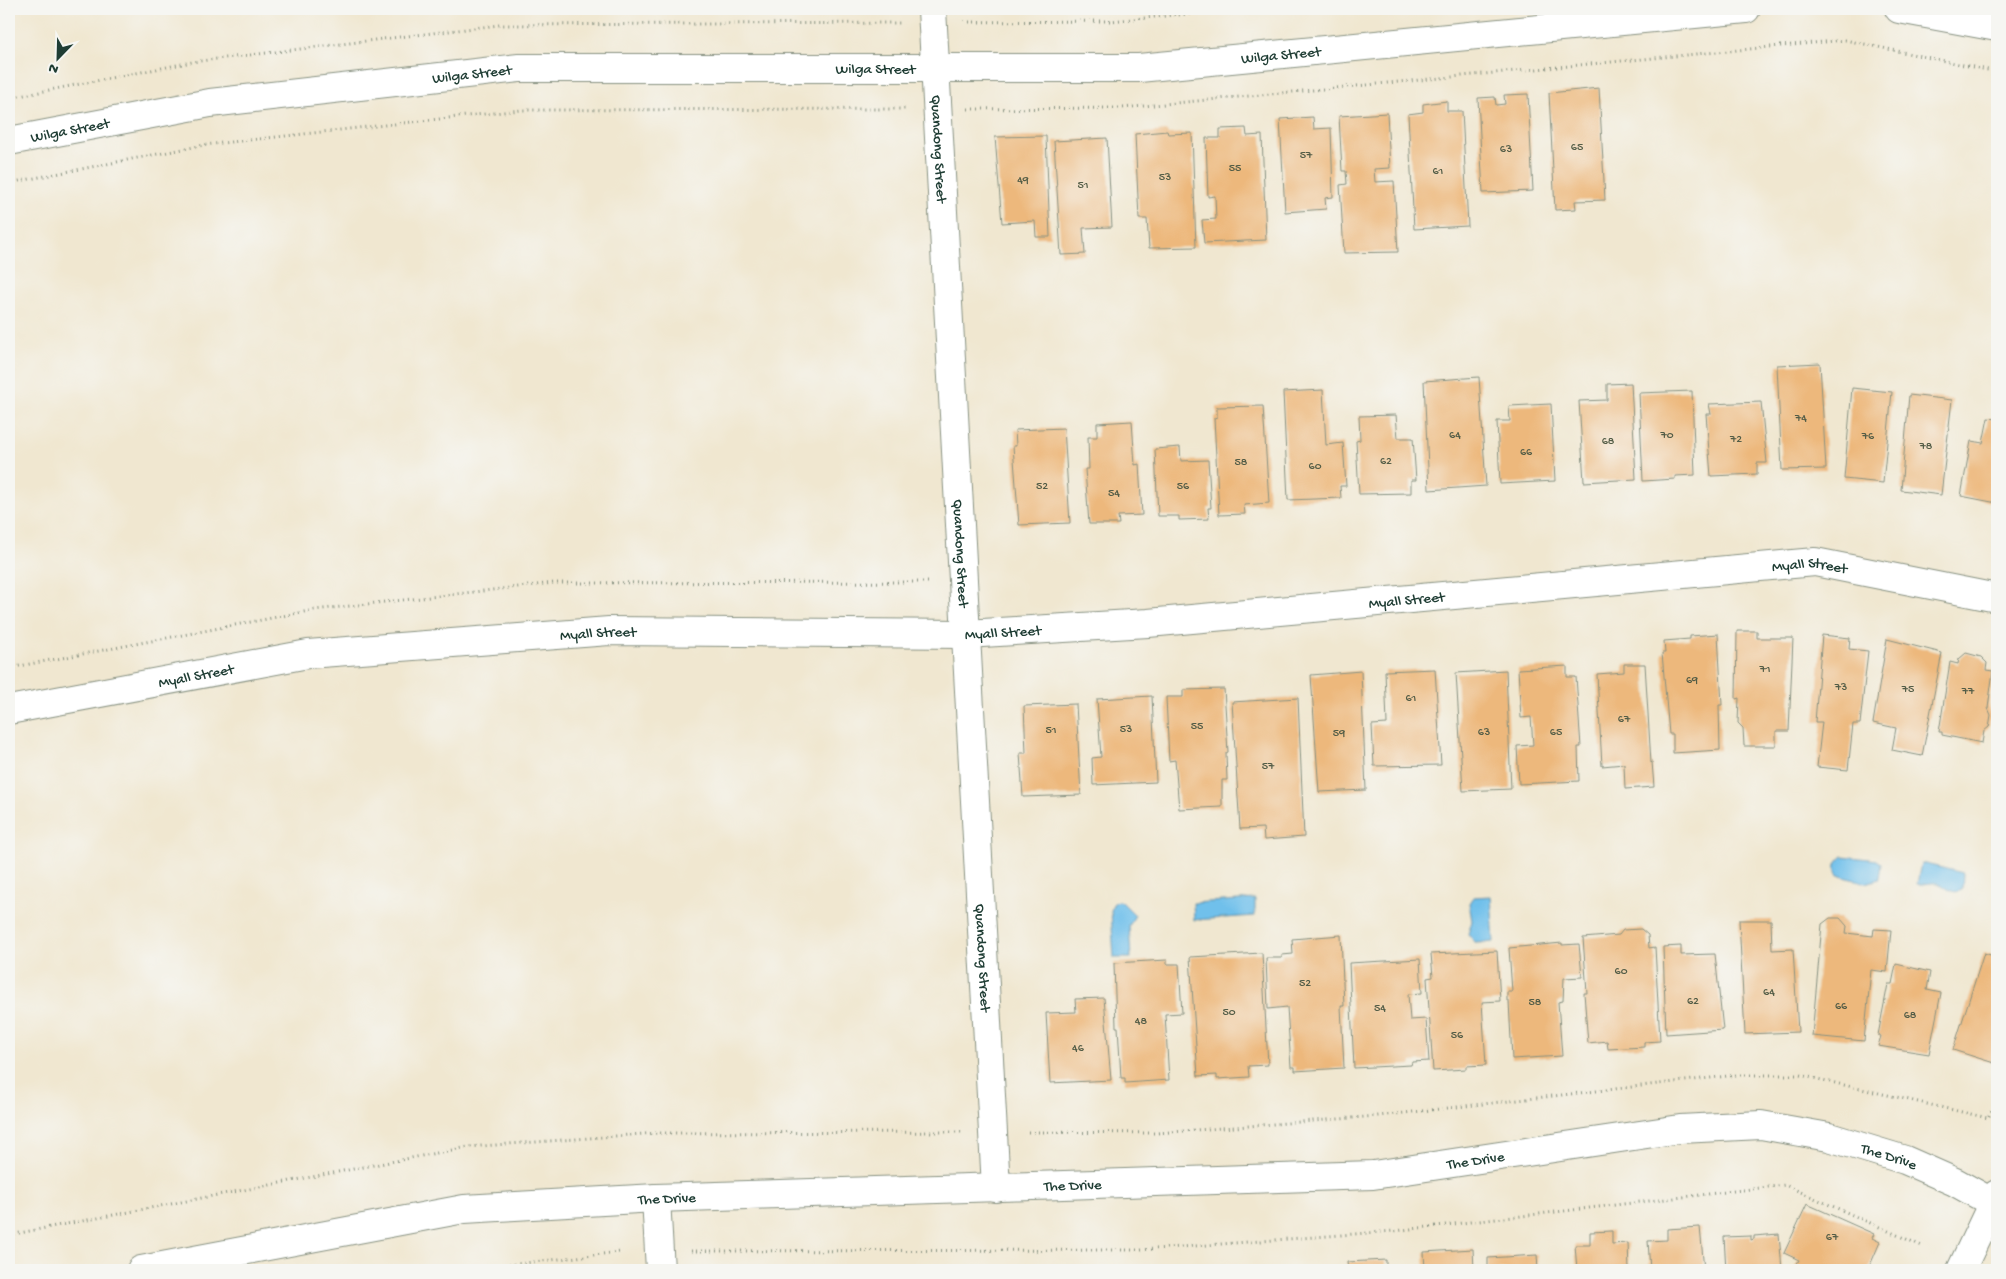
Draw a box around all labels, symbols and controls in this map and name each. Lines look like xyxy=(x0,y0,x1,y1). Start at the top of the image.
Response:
north arrow xyxy=(32,32,82,82)
street label: Wilga Street xyxy=(1240,43,1323,69)
text: N xyxy=(46,58,61,77)
street label: Wilga Street xyxy=(836,61,917,79)
street label: Wilga Street xyxy=(431,62,515,89)
street label: Quandong Street xyxy=(926,94,950,205)
street label: Wilga Street xyxy=(29,115,113,148)
house number: 65 xyxy=(1571,141,1583,155)
house number: 63 xyxy=(1500,143,1512,157)
house number: 57 xyxy=(1300,149,1313,163)
house number: 55 xyxy=(1229,162,1241,176)
house number: 61 xyxy=(1433,165,1444,179)
house number: 53 xyxy=(1159,171,1171,185)
house number: 49 xyxy=(1017,174,1029,188)
house number: 51 xyxy=(1077,179,1089,193)
house number: 74 xyxy=(1794,412,1807,426)
house number: 64 xyxy=(1449,429,1461,443)
house number: 70 xyxy=(1659,429,1674,443)
house number: 76 xyxy=(1861,430,1875,444)
house number: 72 xyxy=(1729,433,1742,447)
house number: 68 xyxy=(1602,435,1615,449)
house number: 78 xyxy=(1919,440,1933,454)
house number: 66 xyxy=(1520,446,1533,460)
house number: 62 xyxy=(1380,455,1392,469)
house number: 58 xyxy=(1235,456,1248,470)
house number: 60 xyxy=(1309,460,1322,474)
house number: 52 xyxy=(1036,480,1048,494)
house number: 56 xyxy=(1177,480,1190,494)
house number: 54 xyxy=(1108,487,1120,501)
street label: Quandong Street xyxy=(948,499,972,610)
street label: Myall Street xyxy=(1771,555,1851,580)
street label: Myall Street xyxy=(1368,589,1447,614)
street label: Myall Street xyxy=(964,622,1043,645)
street label: Myall Street xyxy=(559,624,638,646)
street label: Myall Street xyxy=(157,661,237,693)
house number: 71 xyxy=(1758,663,1771,677)
house number: 69 xyxy=(1686,674,1698,688)
house number: 73 xyxy=(1834,681,1847,695)
house number: 75 xyxy=(1901,683,1914,697)
house number: 77 xyxy=(1961,685,1975,699)
house number: 61 xyxy=(1406,692,1417,706)
house number: 67 xyxy=(1618,713,1631,727)
house number: 55 xyxy=(1191,720,1203,734)
house number: 53 xyxy=(1120,723,1132,737)
house number: 51 xyxy=(1045,724,1057,738)
house number: 63 xyxy=(1478,726,1490,740)
house number: 65 xyxy=(1550,726,1562,740)
house number: 59 xyxy=(1333,727,1345,741)
house number: 57 xyxy=(1262,760,1275,774)
street label: Quandong Street xyxy=(970,903,994,1014)
house number: 60 xyxy=(1615,965,1628,979)
house number: 52 xyxy=(1299,977,1311,991)
house number: 64 xyxy=(1763,986,1775,1000)
house number: 62 xyxy=(1687,995,1699,1009)
house number: 58 xyxy=(1529,996,1542,1010)
house number: 66 xyxy=(1835,1000,1848,1014)
house number: 54 xyxy=(1374,1002,1386,1016)
house number: 50 xyxy=(1222,1006,1236,1020)
house number: 68 xyxy=(1904,1009,1917,1023)
house number: 48 xyxy=(1135,1015,1148,1029)
house number: 56 xyxy=(1451,1029,1464,1043)
house number: 46 xyxy=(1072,1042,1085,1056)
street label: The Drive xyxy=(1857,1140,1920,1175)
street label: The Drive xyxy=(1445,1148,1506,1175)
street label: The Drive xyxy=(1043,1177,1102,1197)
street label: The Drive xyxy=(637,1190,697,1210)
house number: 67 xyxy=(1826,1231,1839,1245)

